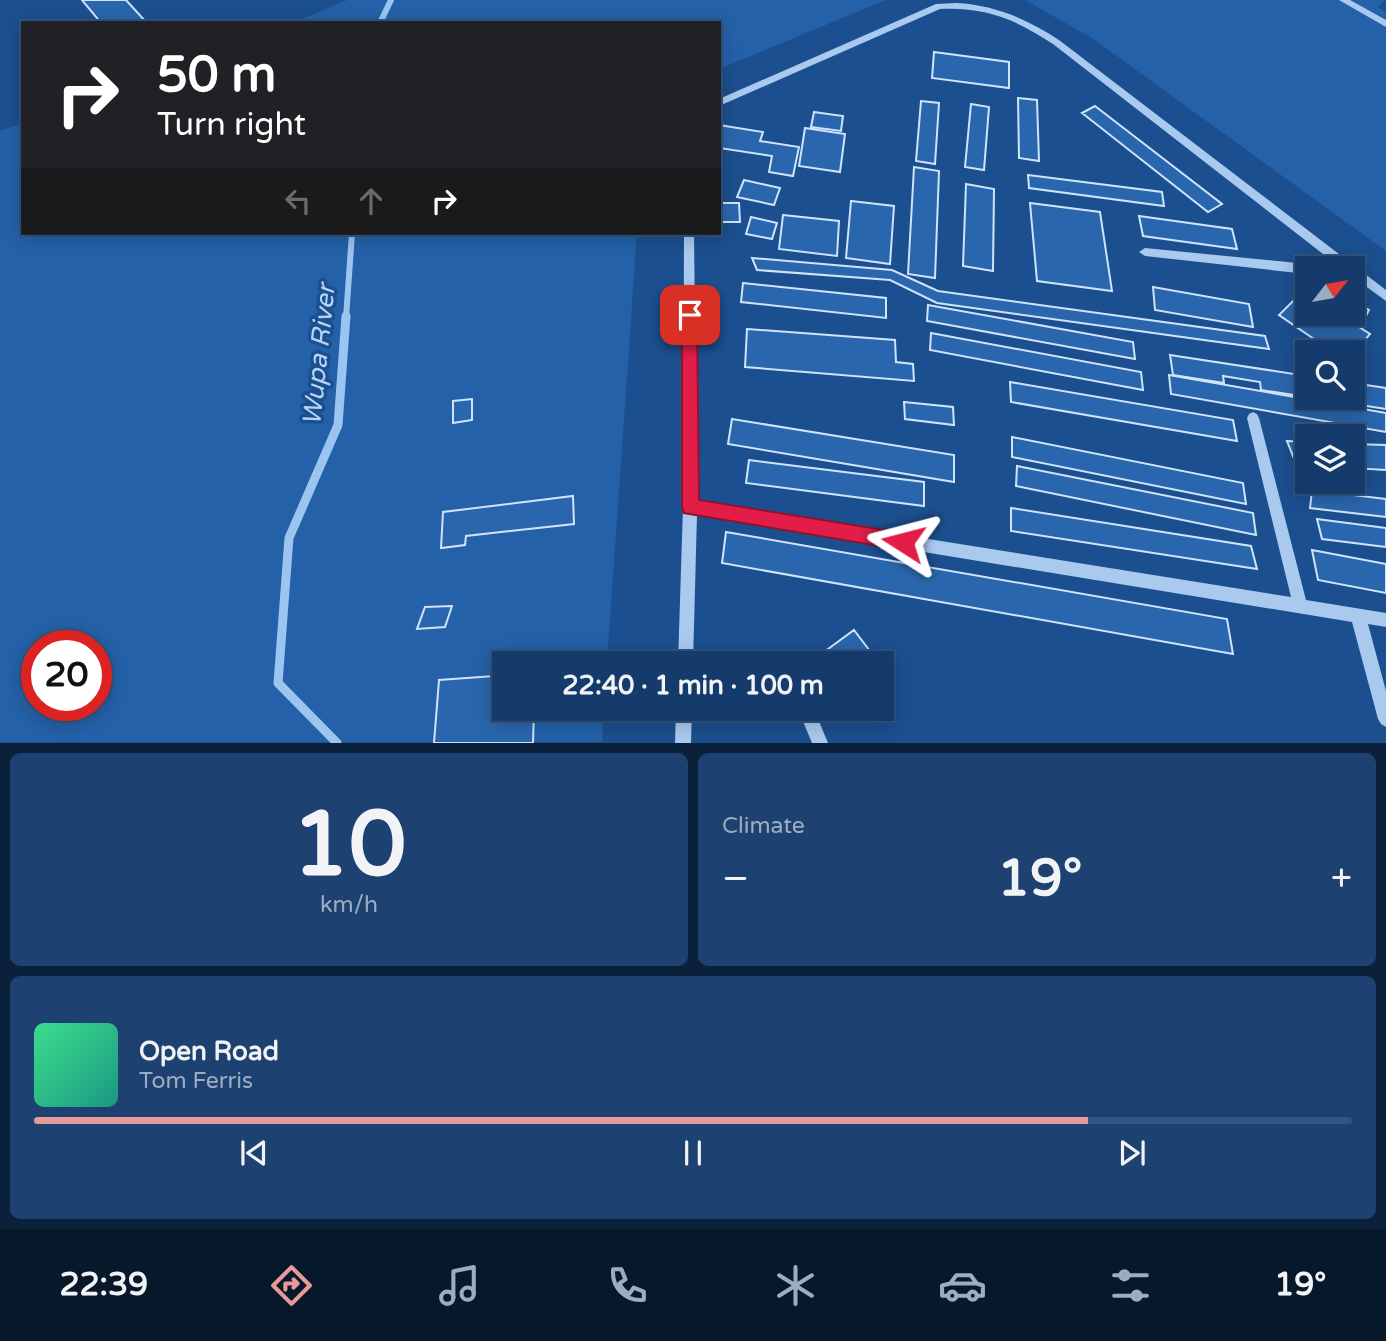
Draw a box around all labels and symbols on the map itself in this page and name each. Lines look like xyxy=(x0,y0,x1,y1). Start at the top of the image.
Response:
north arrow xyxy=(1295,256,1365,326)
water label: Wupa River xyxy=(296,280,342,427)
pin xyxy=(660,285,720,345)
position arrow xyxy=(866,505,940,579)
speed limit sign: 20 xyxy=(21,630,112,721)

